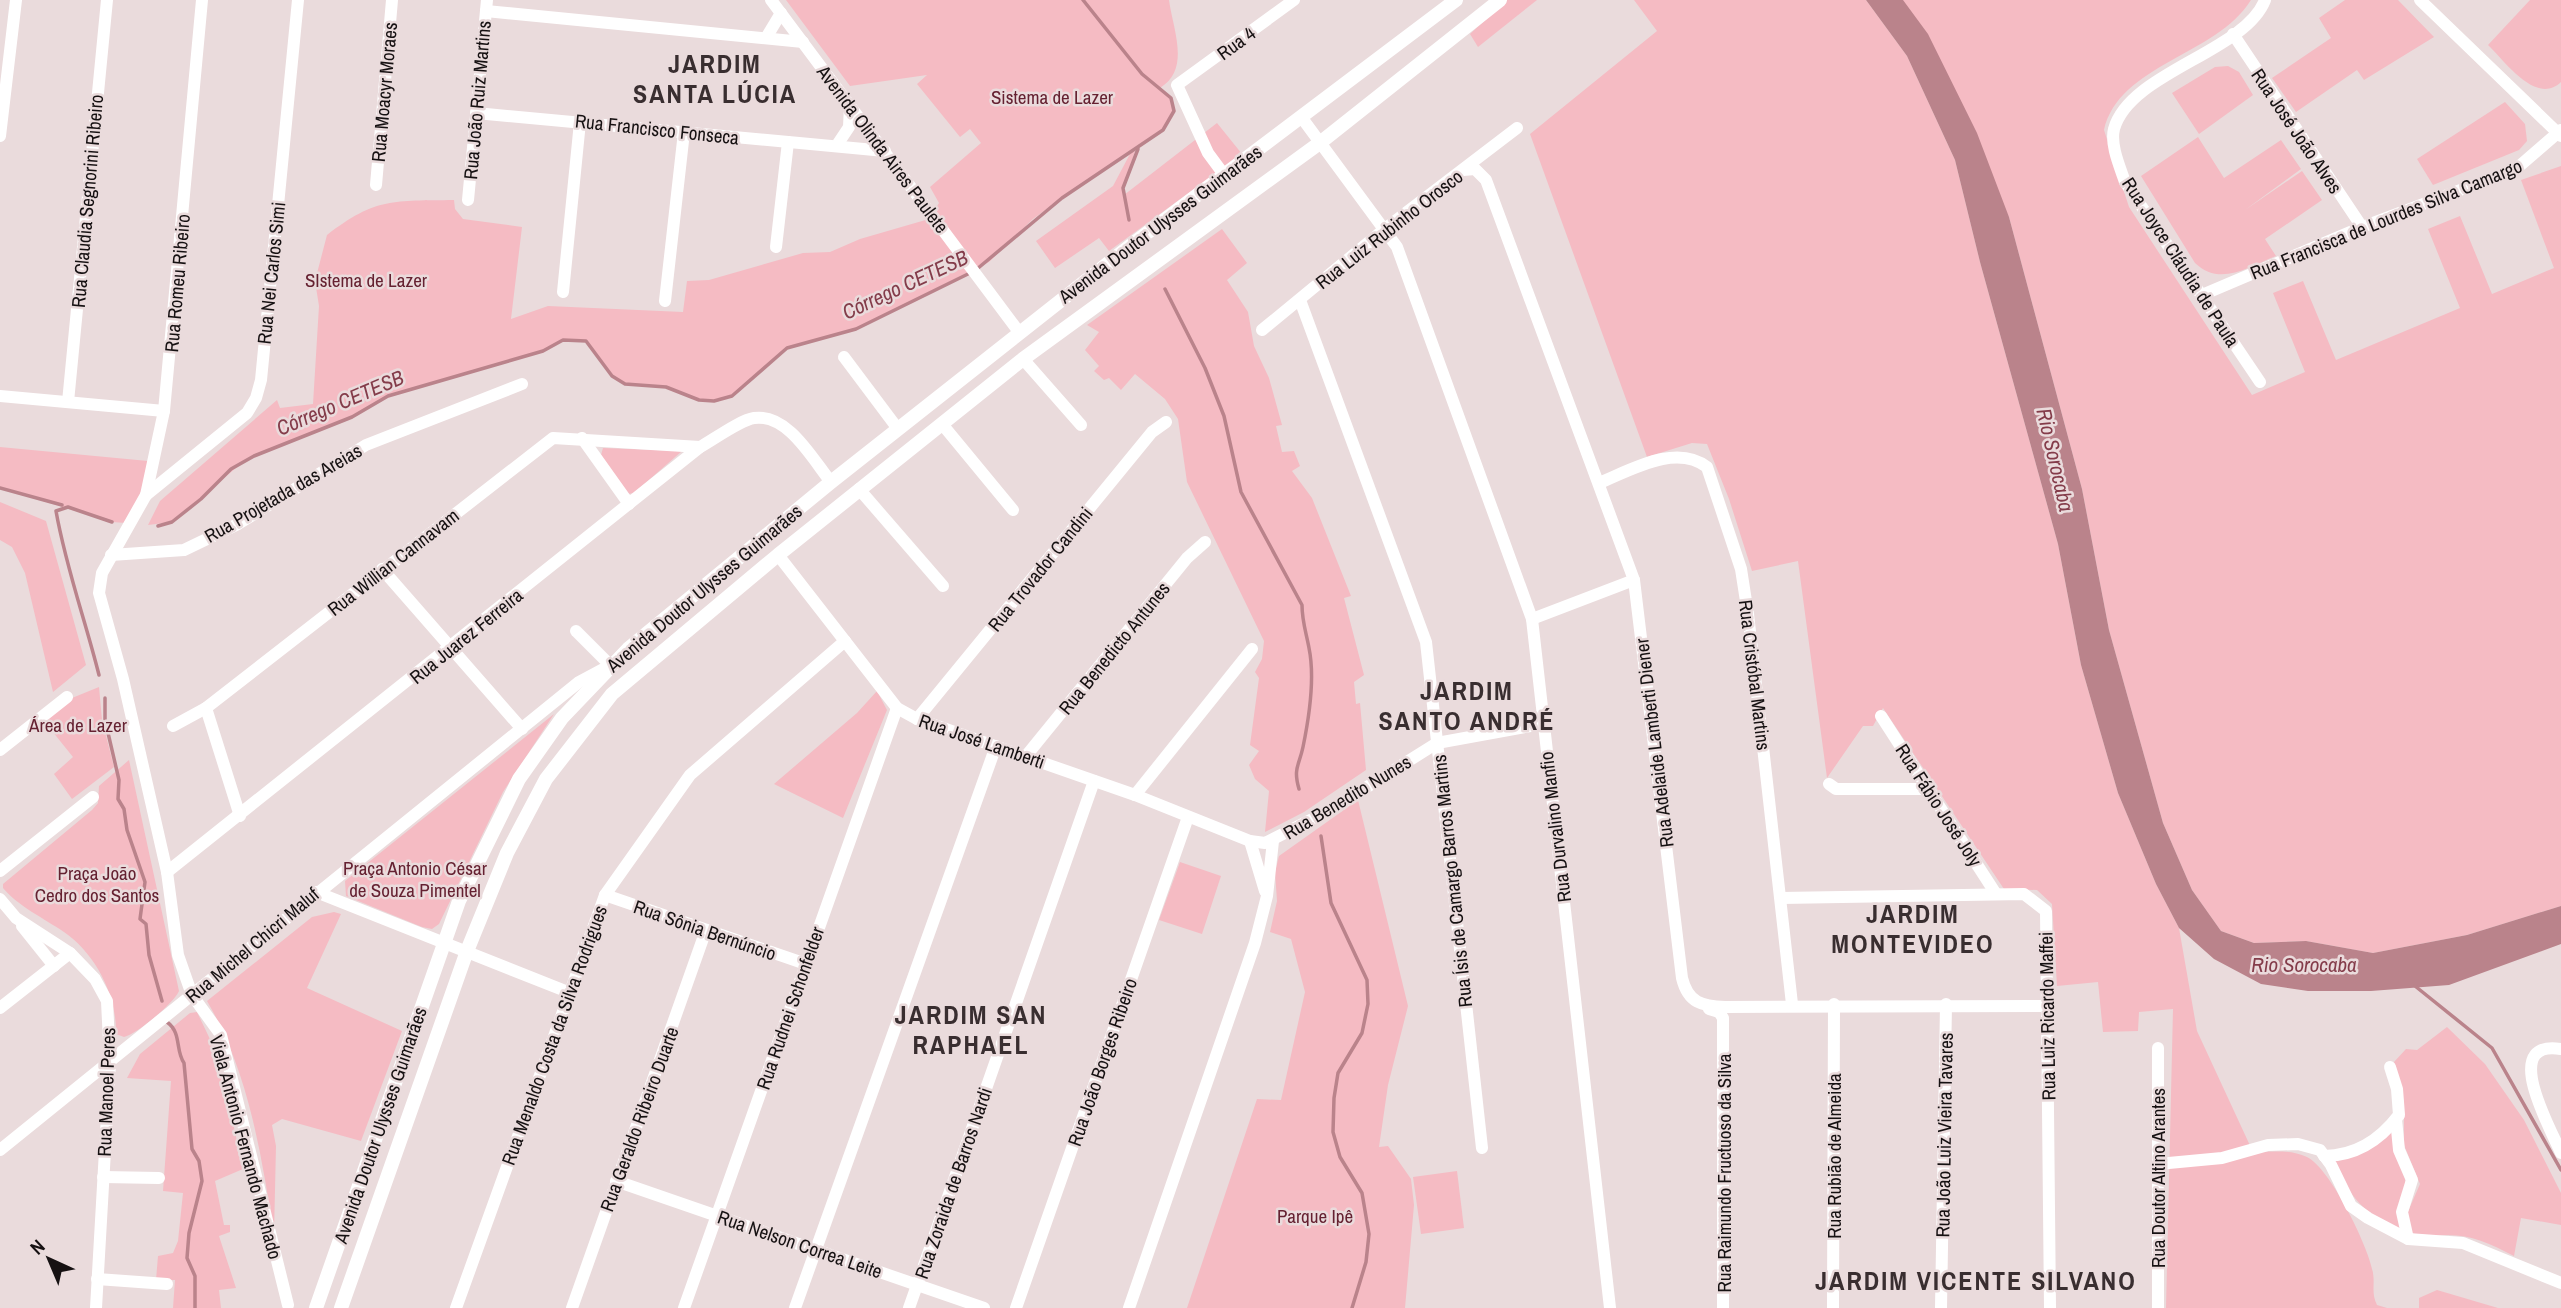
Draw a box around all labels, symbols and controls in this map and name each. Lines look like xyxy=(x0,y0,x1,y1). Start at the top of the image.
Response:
street label: Rua João Ruiz Martins xyxy=(457,19,497,181)
street label: Rua 4 xyxy=(1212,20,1261,66)
street label: Rua Moacyr Moraes xyxy=(365,21,403,163)
district label: JARDIM SANTA LÚCIA xyxy=(633,46,797,111)
street label: Avenida Olinda Aires Paulete xyxy=(811,59,955,238)
street label: Rua José João Alves xyxy=(2246,63,2349,199)
park label: Sistema de Lazer xyxy=(991,84,1114,110)
street label: Rua Claudia Segnorini Ribeiro xyxy=(65,93,109,309)
street label: Rua Francisco Fonseca xyxy=(574,107,741,151)
street label: Avenida Doutor Ulysses Guimarães xyxy=(1052,139,1267,310)
street label: Rua Francisca de Lourdes Silva Camargo xyxy=(2246,152,2526,286)
street label: Rua Luiz Rubinho Orosco xyxy=(1310,163,1468,295)
street label: Rua Joyce Cláudia de Paula xyxy=(2116,172,2246,352)
street label: Rua Nei Carlos Simi xyxy=(251,201,291,345)
street label: Rua Romeu Ribeiro xyxy=(158,213,196,353)
water label: Córrego CETESB xyxy=(837,242,973,326)
park label: SIstema de Lazer xyxy=(305,267,428,293)
water label: Córrego CETESB xyxy=(272,362,408,442)
water label: Rio Sorocaba xyxy=(2030,405,2081,514)
street label: Rua Projetada das Areias xyxy=(200,437,367,549)
street label: Avenida Doutor Ulysses Guimarães xyxy=(600,498,808,678)
street label: Rua Trovador Candini xyxy=(982,501,1098,637)
street label: Rua Willian Cannavam xyxy=(322,502,464,622)
street label: Rua Benedicto Antunes xyxy=(1052,576,1176,720)
street label: Rua Juarez Ferreira xyxy=(404,582,528,690)
street label: Rua Cristóbal Martins xyxy=(1733,598,1777,752)
street label: Rua Adelaide Lamberti Diener xyxy=(1628,636,1680,849)
district label: JARDIM SANTO ANDRÉ xyxy=(1378,673,1556,738)
street label: Rua José Lamberti xyxy=(916,707,1048,775)
park label: Área de Lazer xyxy=(28,712,128,738)
street label: Rua Fábio José Joly xyxy=(1890,739,1988,871)
street label: Rua Benedito Nunes xyxy=(1278,749,1416,845)
street label: Rua Durvalino Manfio xyxy=(1533,750,1577,904)
street label: Rua Ísis de Camargo Barros Martins xyxy=(1426,753,1478,1009)
park label: Praça Antonio César de Souza Pimentel xyxy=(343,855,488,903)
park label: Praça João Cedro dos Santos xyxy=(35,860,160,908)
street label: Rua Michel Chicri Maluf xyxy=(180,881,325,1009)
street label: Rua Sônia Bernúncio xyxy=(630,893,780,967)
district label: JARDIM MONTEVIDEO xyxy=(1831,896,1995,961)
street label: Rua Menaldo Costa da Silva Rodrigues xyxy=(495,901,613,1168)
street label: Rua Rudnei Schonfelder xyxy=(750,922,830,1093)
street label: Rua Luiz Ricardo Maffei xyxy=(2033,931,2061,1101)
water label: Rio Sorocaba xyxy=(2251,950,2357,979)
street label: Rua João Borges Ribeiro xyxy=(1061,975,1143,1149)
district label: JARDIM SAN RAPHAEL xyxy=(895,997,1047,1062)
street label: Avenida Doutor Ulysses Guimarães xyxy=(327,1003,433,1248)
street label: Rua Geraldo Ribeiro Duarte xyxy=(593,1023,685,1215)
street label: Rua Manoel Peres xyxy=(91,1027,121,1157)
street label: Viela Antonio Fernando Machado xyxy=(204,1032,288,1262)
street label: Rua João Luiz Vieira Tavares xyxy=(1929,1032,1959,1238)
street label: Rua Raimundo Fructuoso da Silva xyxy=(1711,1053,1737,1293)
street label: Rua Rubião de Almeida xyxy=(1821,1073,1847,1239)
street label: Rua Zoraida de Barros Nardi xyxy=(908,1084,998,1282)
street label: Rua Doutor Altino Arantes xyxy=(2145,1088,2171,1268)
park label: Parque Ipê xyxy=(1277,1203,1353,1229)
street label: Rua Nelson Correa Leite xyxy=(714,1204,886,1284)
north arrow xyxy=(14,1224,84,1294)
text: N xyxy=(24,1234,50,1260)
district label: JARDIM VICENTE SILVANO xyxy=(1815,1263,2137,1298)

